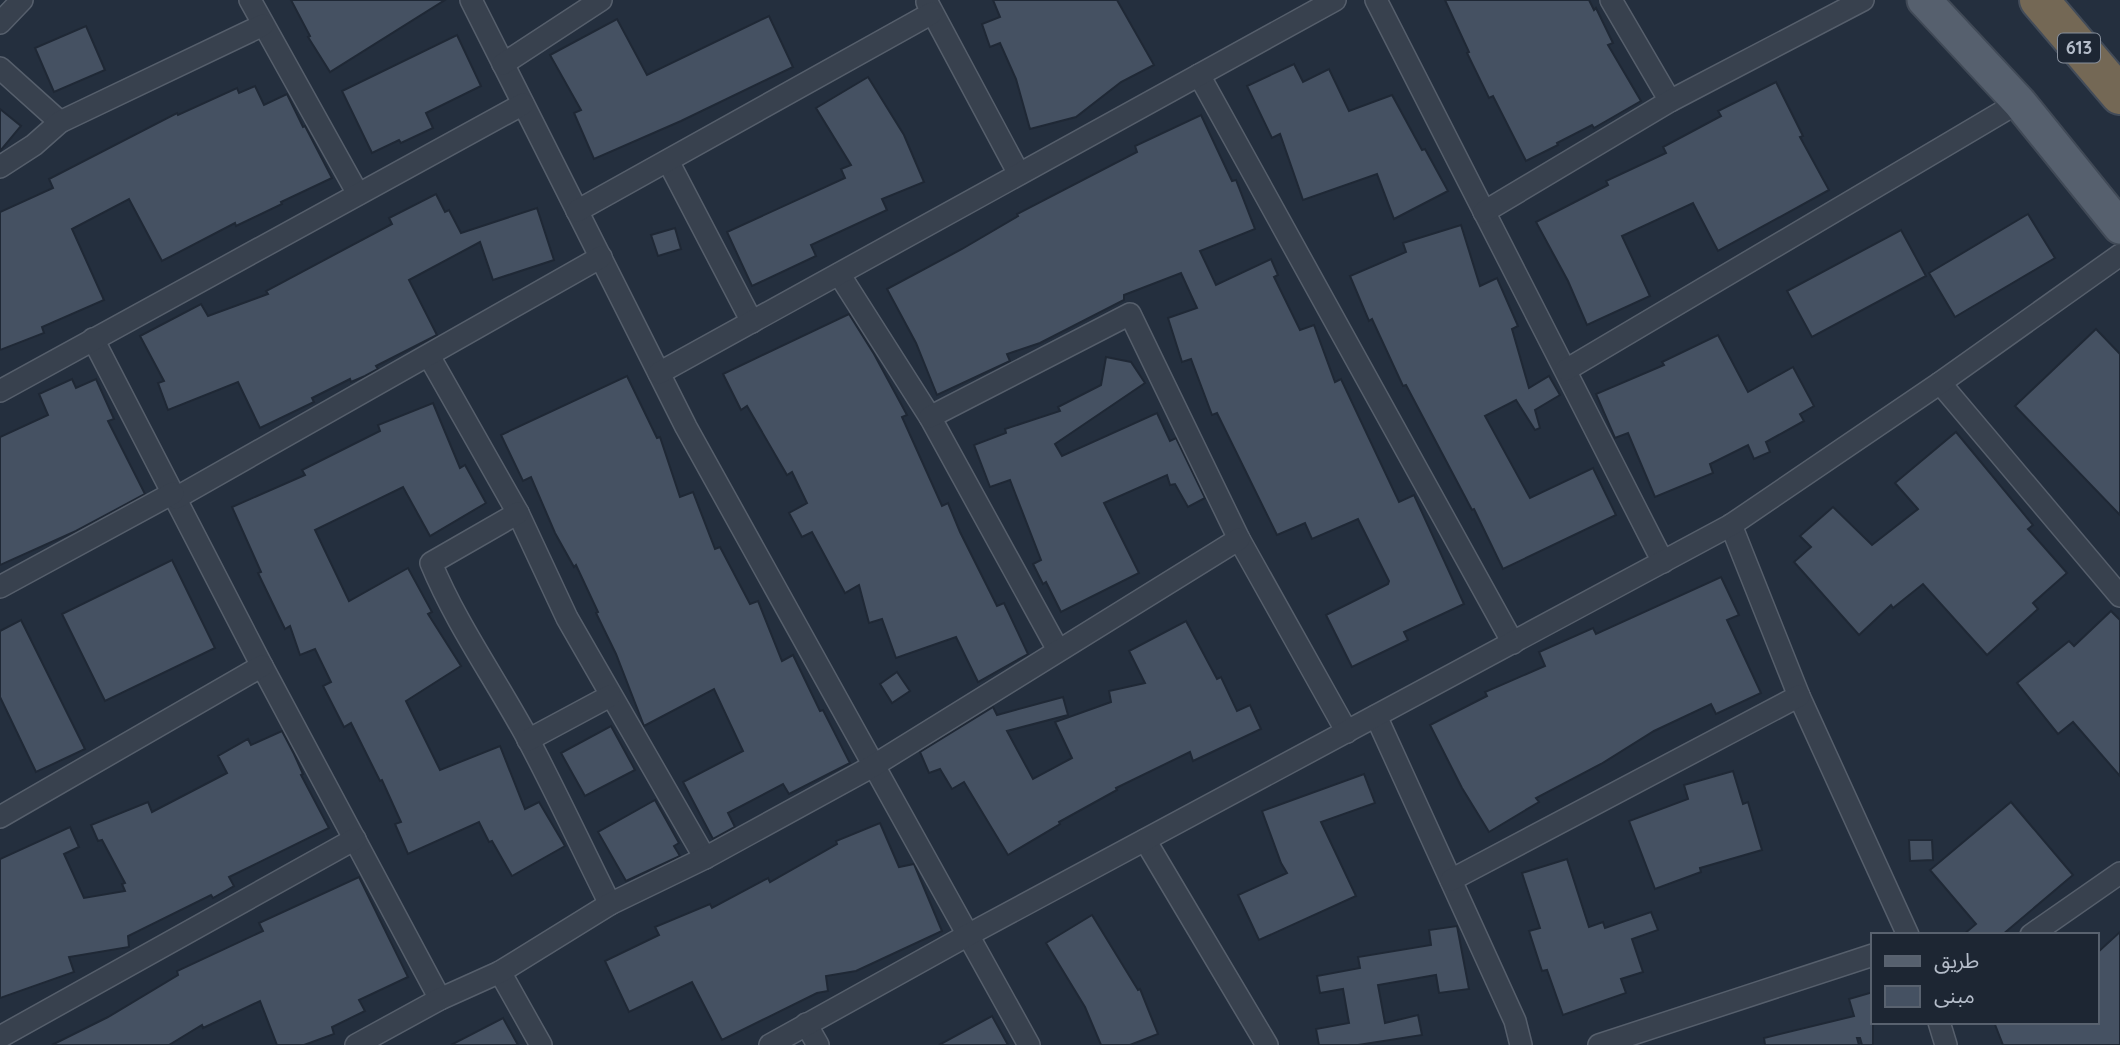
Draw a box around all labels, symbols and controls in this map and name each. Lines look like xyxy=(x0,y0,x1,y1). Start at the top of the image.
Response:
road number: 613 xyxy=(2058,33,2100,62)
legend xyxy=(1871,933,2099,1024)
text: طريق xyxy=(1934,947,1979,974)
text: مبنى xyxy=(1934,982,1975,1008)

